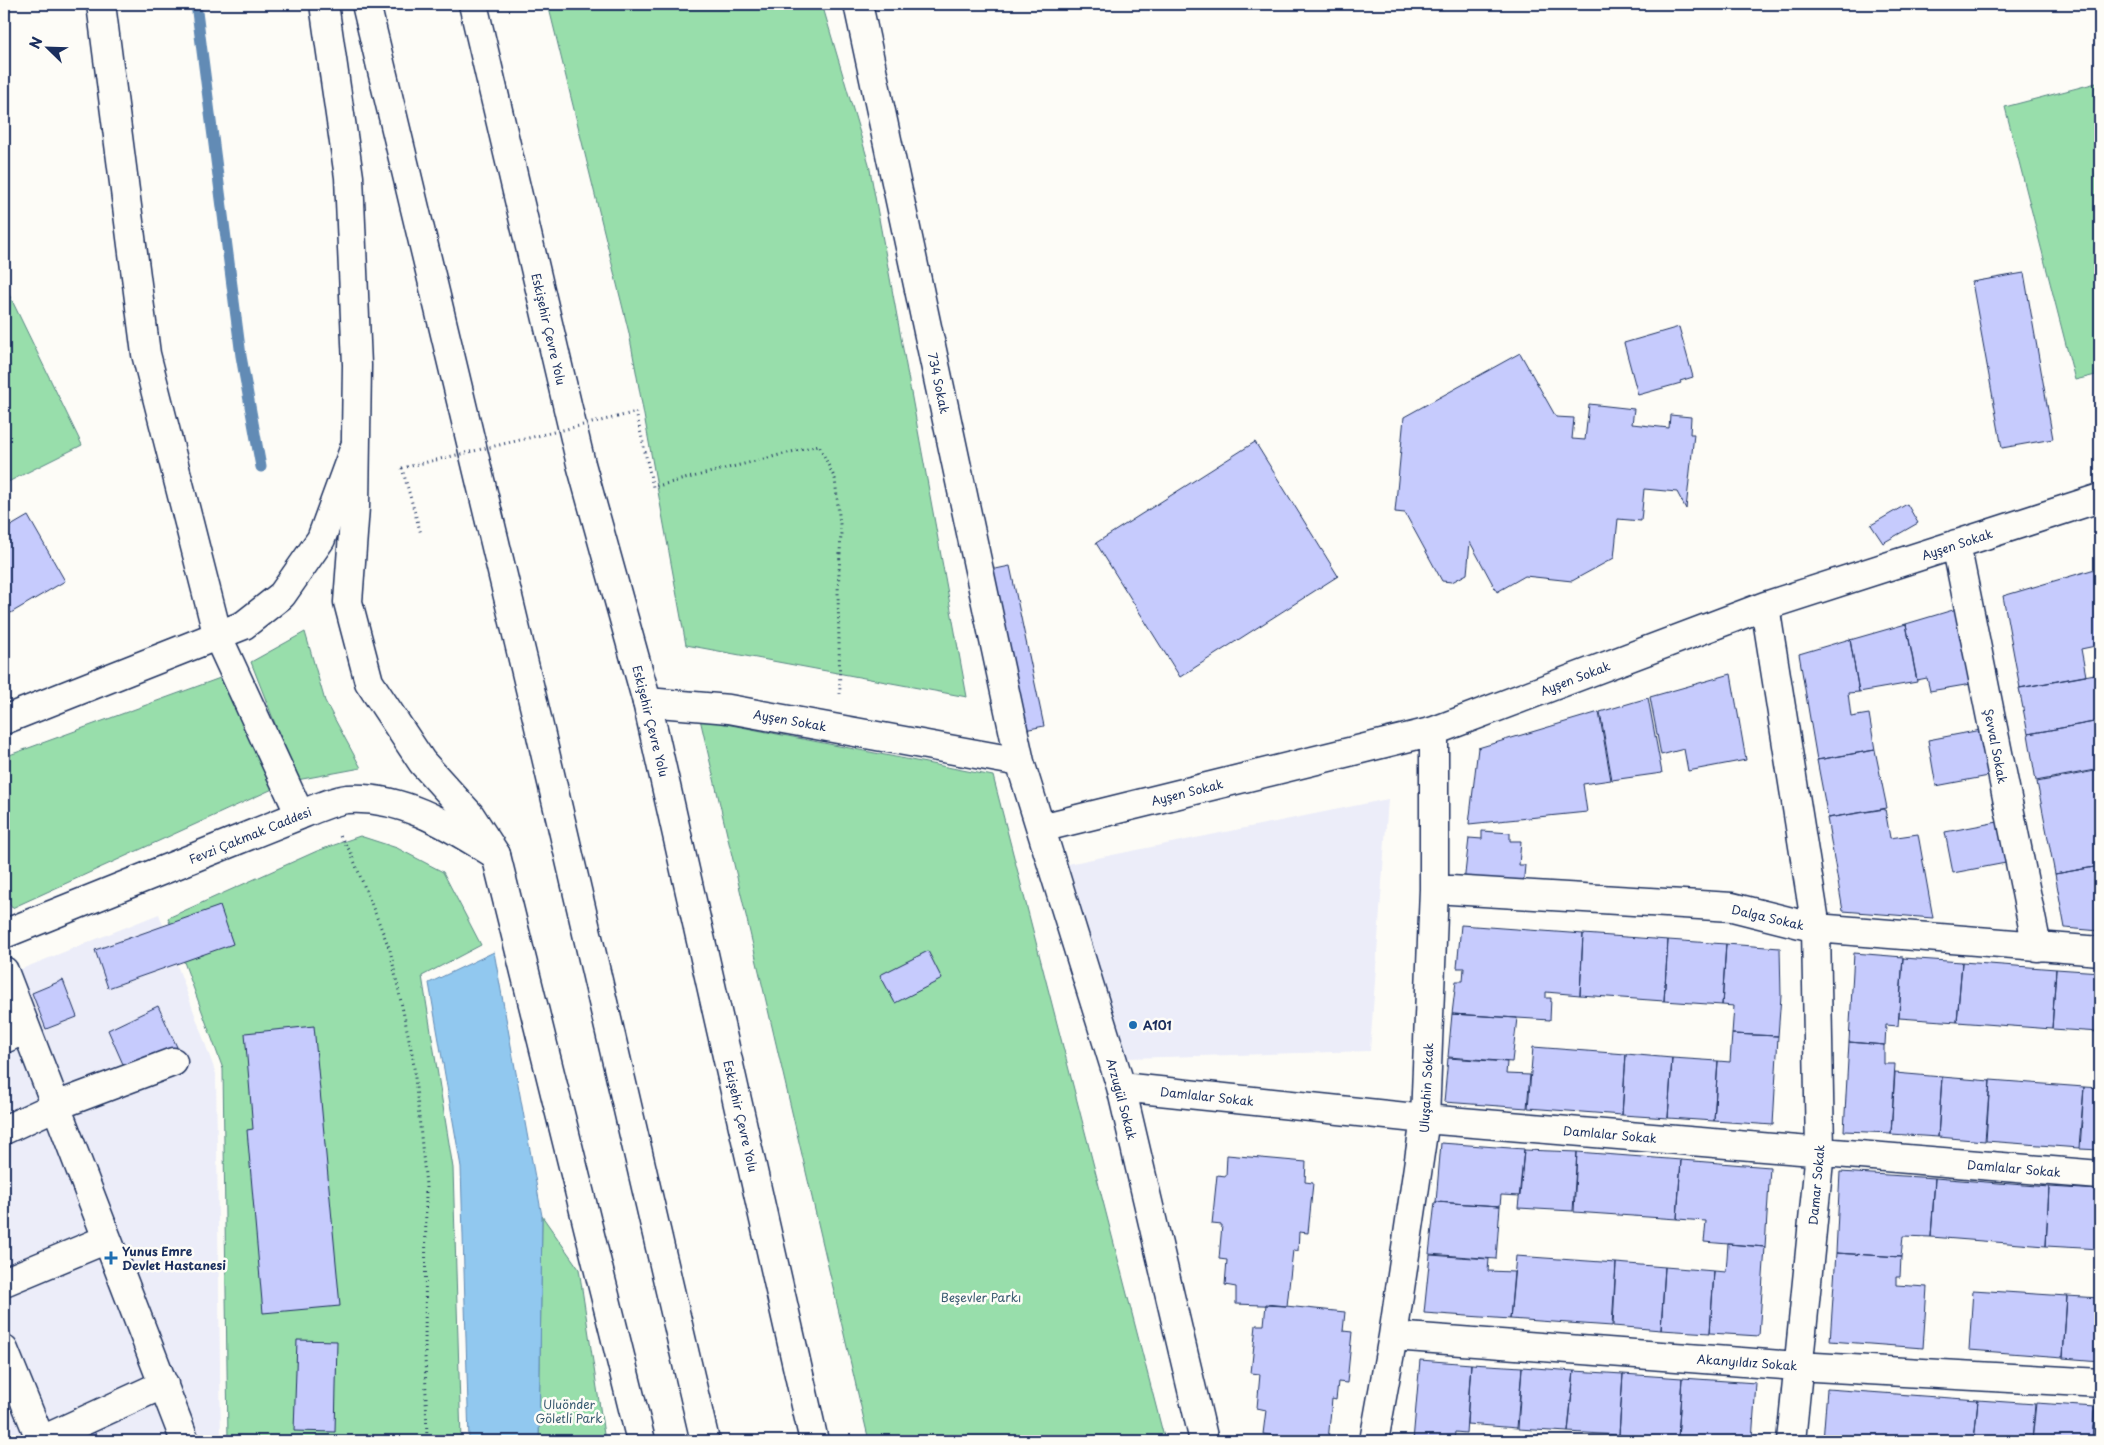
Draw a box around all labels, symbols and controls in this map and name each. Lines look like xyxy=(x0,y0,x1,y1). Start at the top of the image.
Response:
north arrow xyxy=(22,22,72,72)
text: N xyxy=(24,34,47,52)
street label: Eskişehir Çevre Yolu xyxy=(527,271,571,387)
street label: 734 Sokak xyxy=(924,351,954,415)
street label: Ayşen Sokak xyxy=(1919,524,1995,564)
street label: Ayşen Sokak xyxy=(1537,656,1613,700)
street label: Eskişehir Çevre Yolu xyxy=(628,663,674,779)
street label: Ayşen Sokak xyxy=(752,705,828,735)
street label: Şevval Sokak xyxy=(1980,707,2012,785)
street label: Ayşen Sokak xyxy=(1149,774,1225,810)
street label: Fevzi Çakmak Caddesi xyxy=(186,802,314,868)
street label: Dalga Sokak xyxy=(1730,900,1806,934)
place label: A101 xyxy=(1143,1016,1172,1034)
marker: A101 xyxy=(1127,1019,1139,1031)
street label: Uluşahin Sokak xyxy=(1415,1042,1437,1134)
street label: Arzugül Sokak xyxy=(1102,1056,1142,1142)
street label: Eskişehir Çevre Yolu xyxy=(719,1058,763,1174)
street label: Damlalar Sokak xyxy=(1159,1082,1255,1110)
street label: Damlalar Sokak xyxy=(1562,1121,1658,1147)
street label: Damar Sokak xyxy=(1804,1144,1829,1226)
street label: Damlalar Sokak xyxy=(1966,1155,2062,1181)
place label: Yunus Emre Devlet Hastanesi xyxy=(122,1242,226,1274)
marker: Yunus Emre Devlet Hastanesi xyxy=(104,1251,118,1265)
park label: Beşevler Parkı xyxy=(941,1288,1021,1306)
street label: Akanyıldız Sokak xyxy=(1696,1350,1798,1374)
park label: Uluönder Göletli Park xyxy=(535,1395,603,1427)

